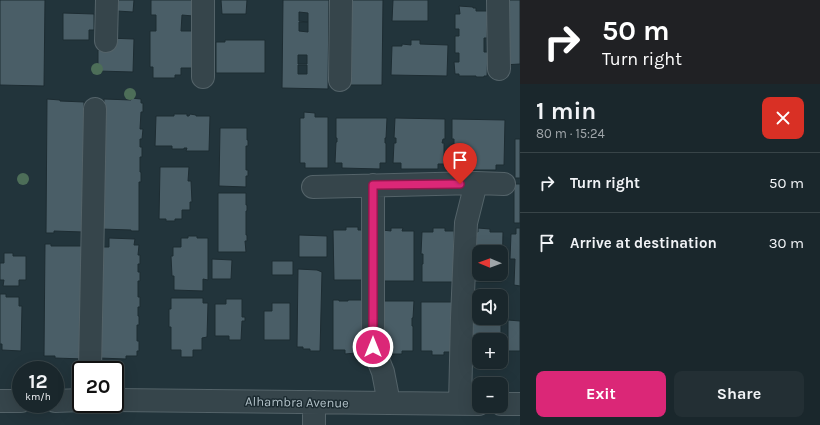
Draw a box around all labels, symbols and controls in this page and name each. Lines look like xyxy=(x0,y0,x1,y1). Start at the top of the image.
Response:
text: 50 m xyxy=(602,14,670,47)
icon: right xyxy=(536,16,588,68)
text: Turn right xyxy=(602,48,682,70)
text: 1 min xyxy=(536,97,596,125)
button: close xyxy=(762,97,804,139)
text: 80 m · 15:24 xyxy=(536,126,605,141)
pin xyxy=(443,143,477,184)
icon: arrive xyxy=(449,149,471,171)
icon: right xyxy=(536,172,558,194)
text: Turn right xyxy=(570,174,640,192)
text: 50 m xyxy=(769,174,804,192)
icon: arrive xyxy=(536,232,558,254)
text: Arrive at destination xyxy=(570,234,717,252)
text: 30 m xyxy=(769,234,804,252)
north arrow xyxy=(472,245,508,281)
map controls xyxy=(472,245,508,413)
button: sound xyxy=(472,289,508,325)
position arrow xyxy=(352,326,394,368)
button: + xyxy=(472,333,508,369)
speed limit sign: 20 xyxy=(72,361,124,413)
text: 12 xyxy=(28,370,48,393)
button: Exit xyxy=(536,371,666,417)
button: Share xyxy=(674,371,804,417)
button: − xyxy=(472,377,508,413)
text: km/h xyxy=(25,391,51,403)
street label: Alhambra Avenue xyxy=(245,394,349,410)

